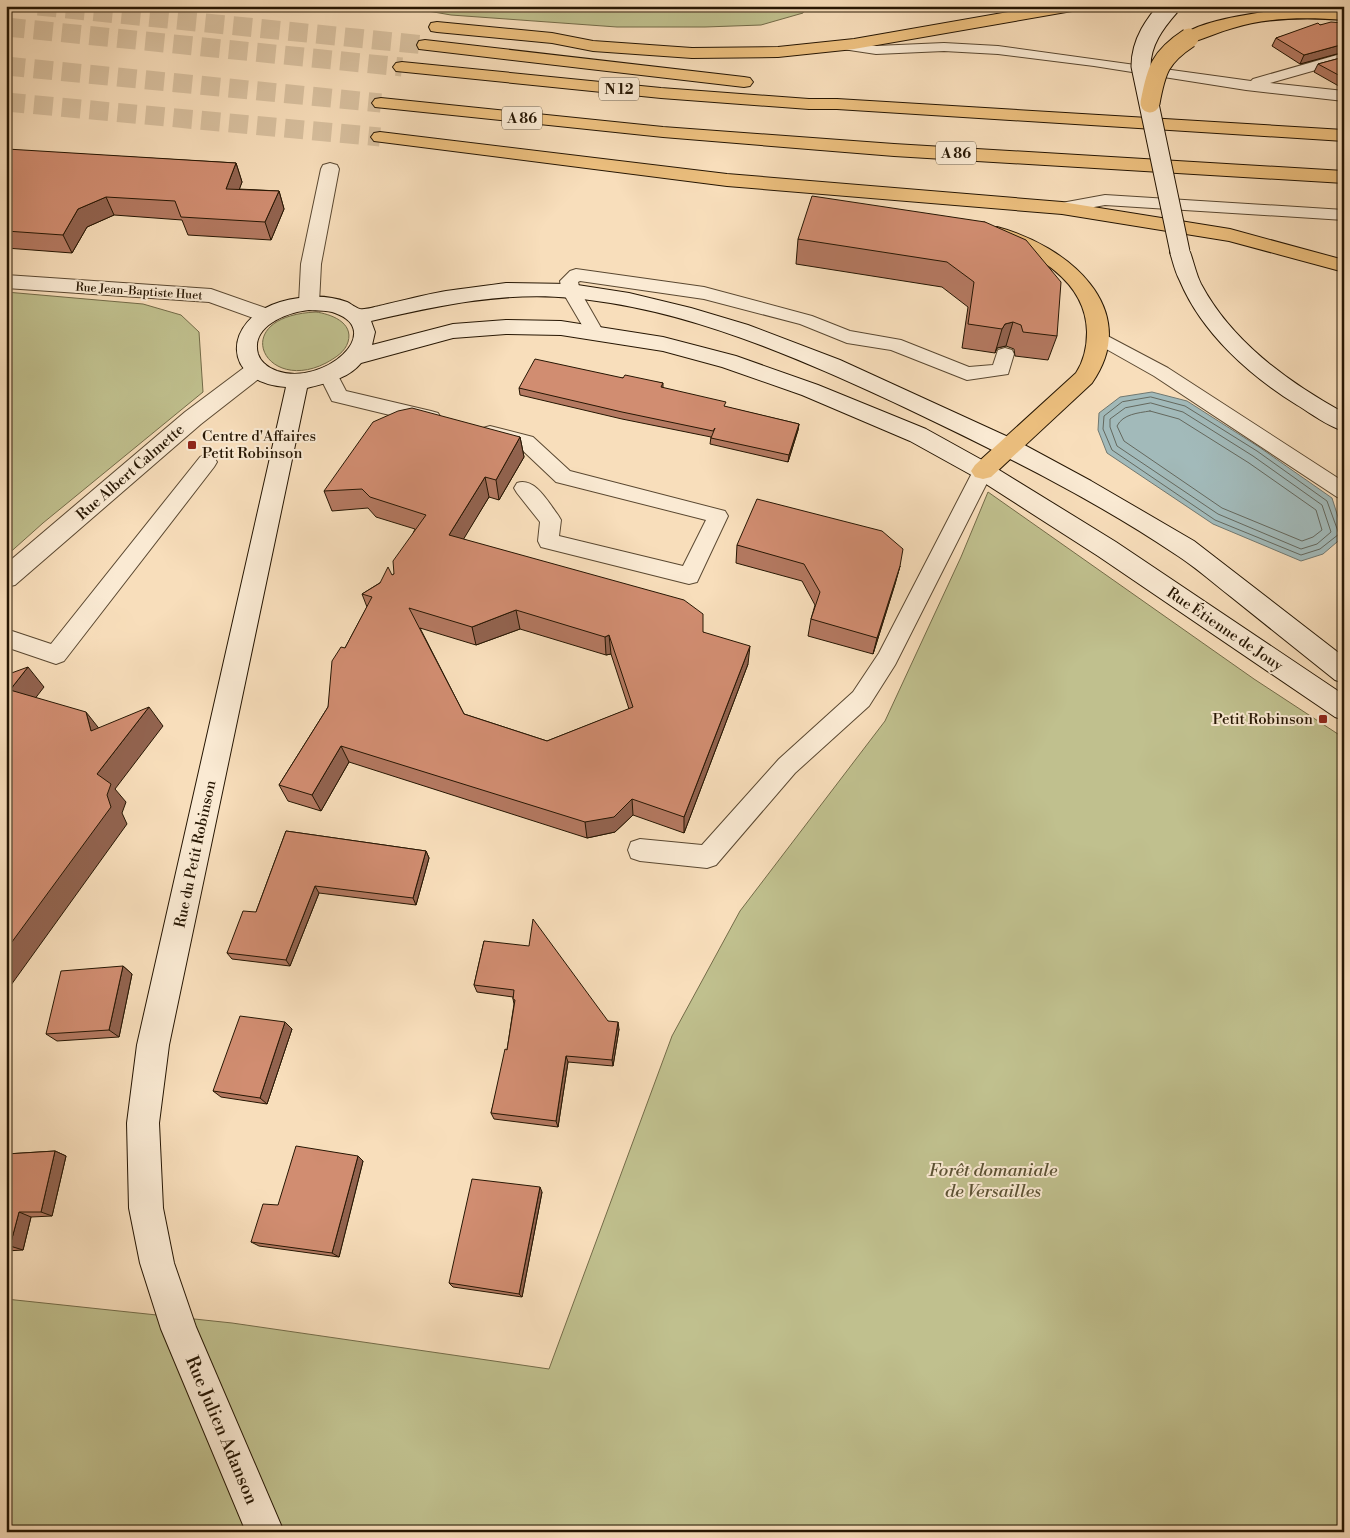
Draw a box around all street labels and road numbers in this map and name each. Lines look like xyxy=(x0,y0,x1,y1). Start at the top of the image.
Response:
road number: N 12 xyxy=(599,78,639,100)
road number: A 86 xyxy=(502,106,542,130)
road number: A 86 xyxy=(936,142,976,164)
street label: Rue Jean-Baptiste Huet xyxy=(75,280,204,303)
street label: Rue Albert Calmette xyxy=(72,420,188,524)
street label: Rue Étienne de Jouy xyxy=(1163,583,1288,676)
street label: Rue du Petit Robinson xyxy=(171,779,220,930)
street label: Rue Julien Adanson xyxy=(180,1352,263,1508)

